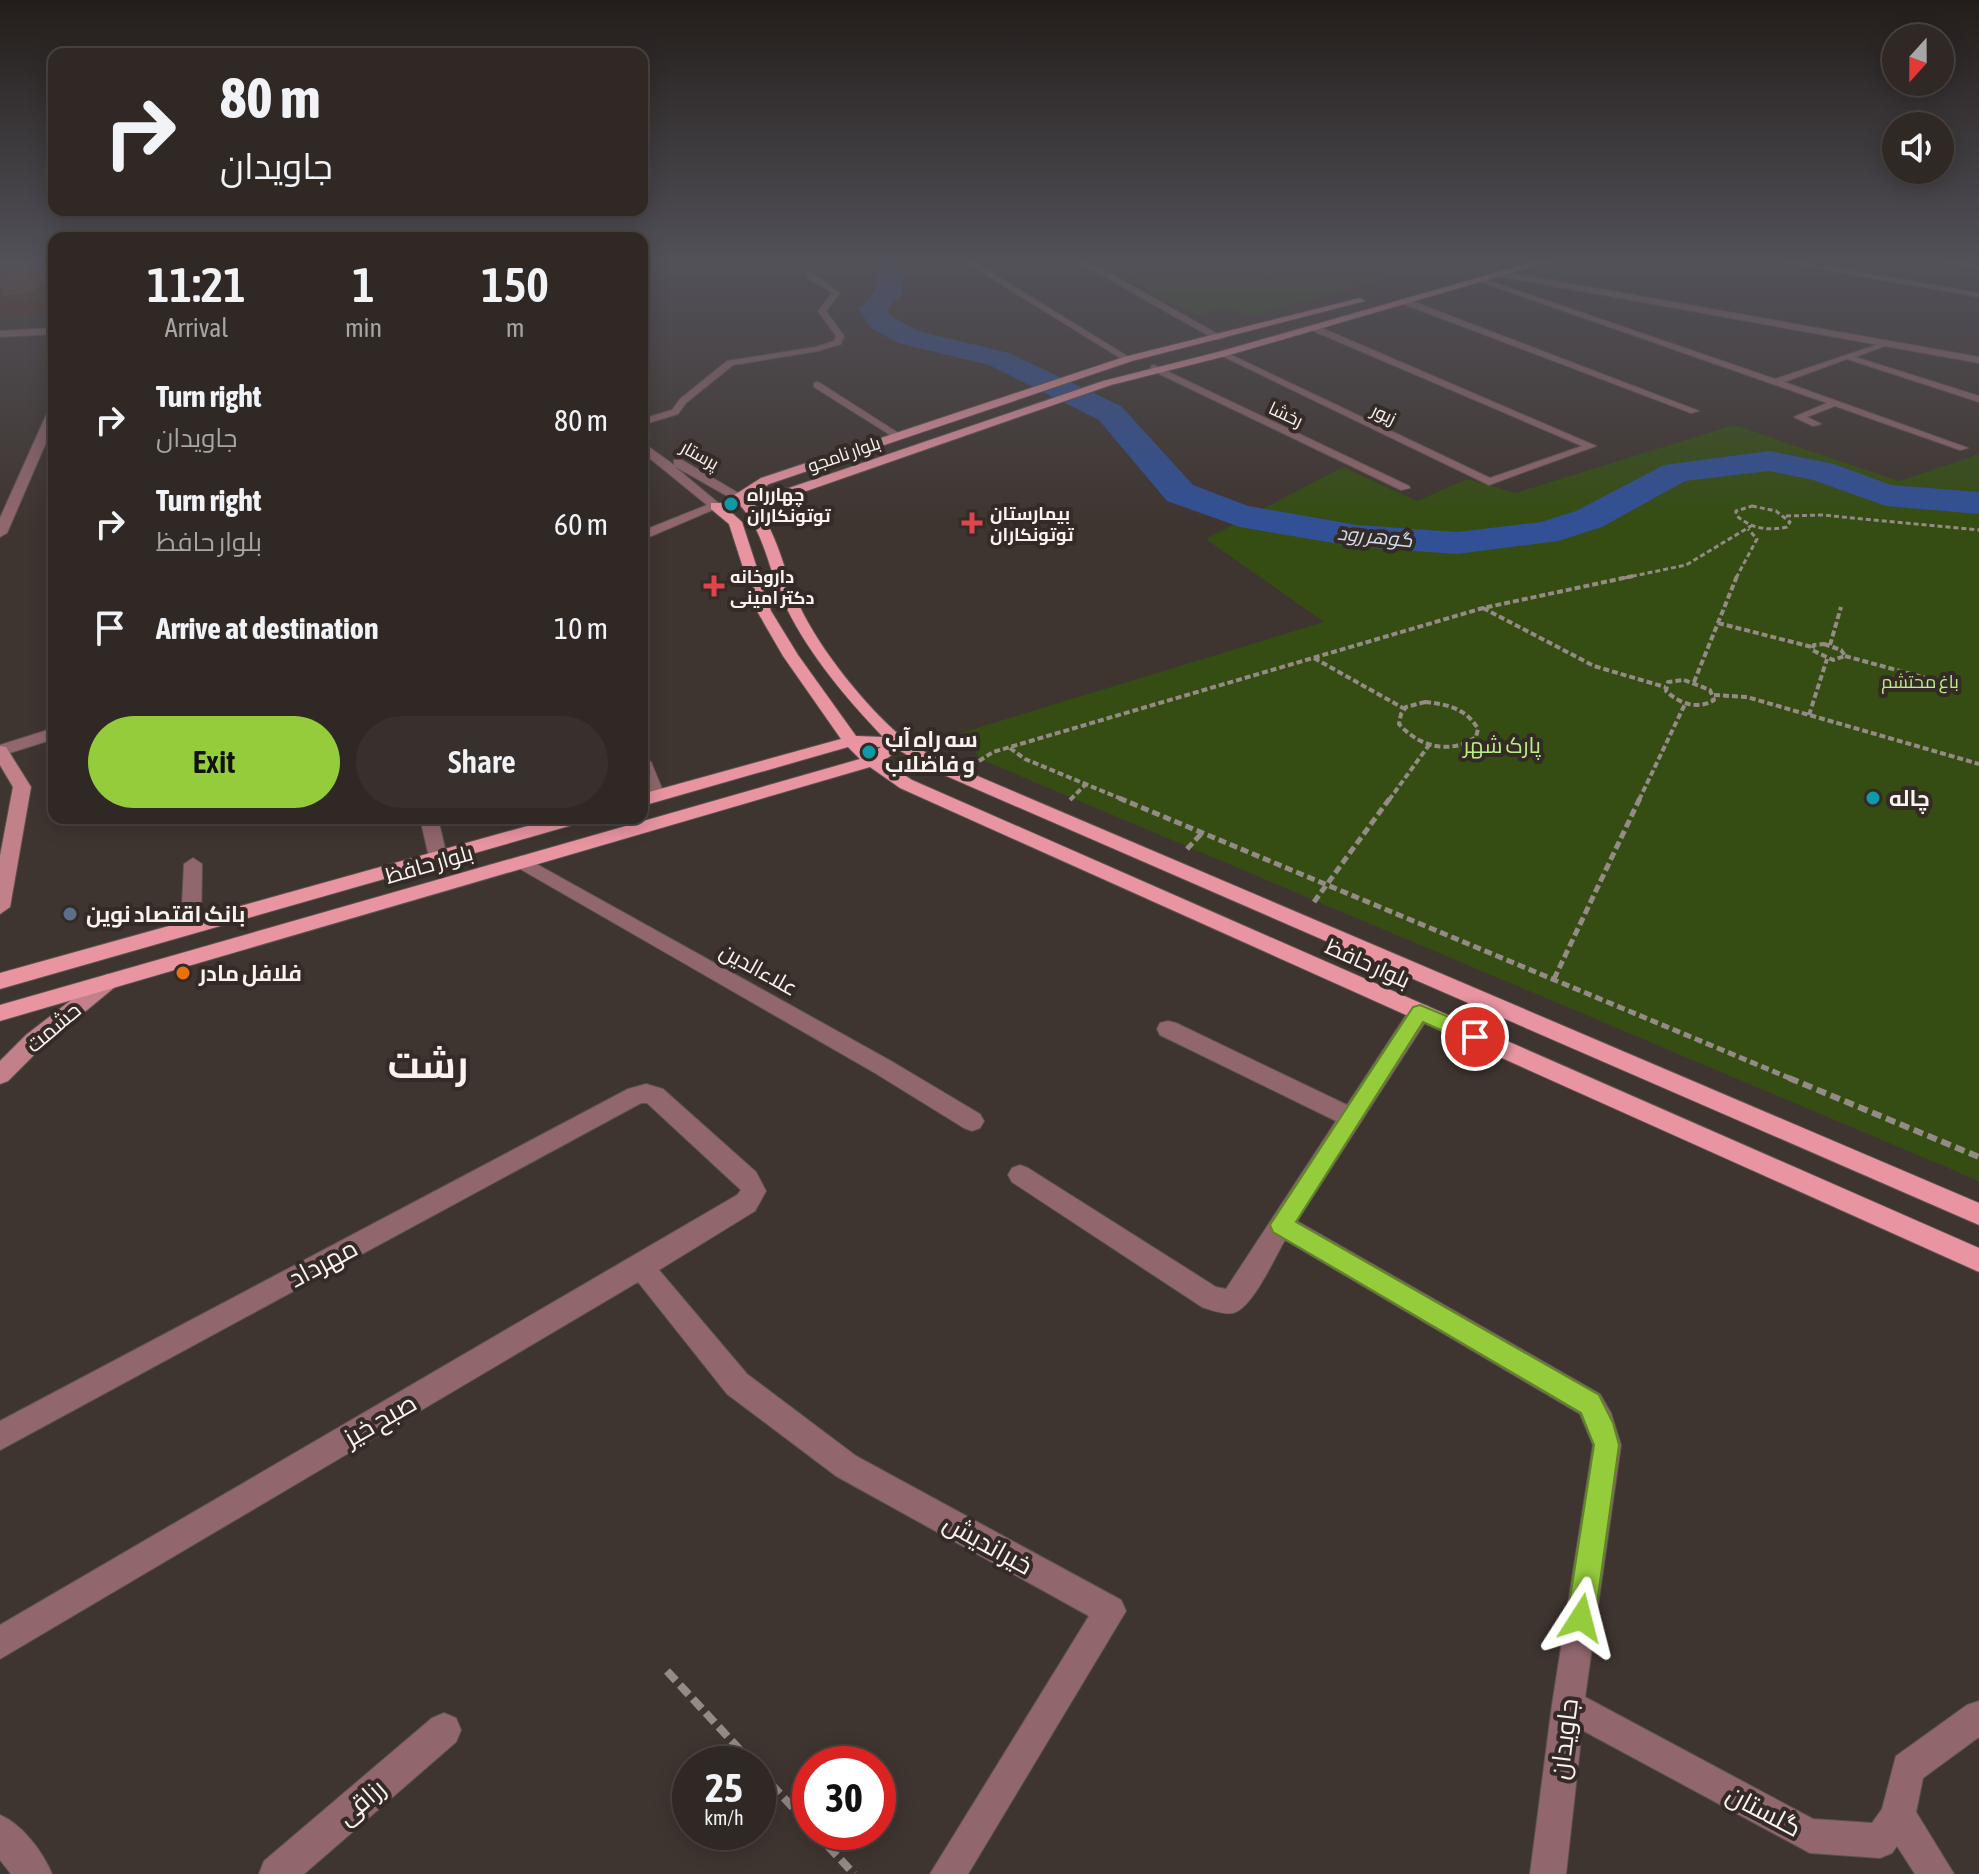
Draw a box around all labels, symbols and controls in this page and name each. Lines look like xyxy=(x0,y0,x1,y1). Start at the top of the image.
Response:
north arrow xyxy=(1882,24,1954,96)
map controls xyxy=(1882,24,1954,184)
text: 80 m xyxy=(220,66,321,130)
icon: right xyxy=(88,80,192,184)
button: sound xyxy=(1882,112,1954,184)
text: جاویدان xyxy=(220,145,333,187)
text: 11:21 xyxy=(147,257,246,312)
text: 1 xyxy=(352,257,375,312)
text: 150 xyxy=(481,257,549,312)
text: Arrival xyxy=(165,313,228,343)
text: min xyxy=(345,313,382,343)
text: m xyxy=(506,313,524,343)
text: Turn right xyxy=(156,379,262,413)
street label: رخشا xyxy=(1265,397,1307,432)
icon: right xyxy=(88,398,132,442)
street label: زیور xyxy=(1367,399,1400,430)
text: 80 m xyxy=(554,403,608,437)
text: جاویدان xyxy=(156,423,237,453)
street label: بلوار نامجو xyxy=(805,432,884,477)
street label: پرستار xyxy=(675,436,723,476)
text: Turn right xyxy=(156,483,262,517)
place label: چهارراه توتونکاران xyxy=(747,484,831,527)
marker: چهارراه توتونکاران xyxy=(722,495,740,513)
icon: right xyxy=(88,502,132,546)
place label: بیمارستان توتونکاران xyxy=(990,503,1074,546)
text: 60 m xyxy=(554,507,608,541)
marker: بیمارستان توتونکاران xyxy=(961,512,983,534)
water label: گوهر رود xyxy=(1336,521,1414,552)
text: بلوار حافظ xyxy=(156,527,262,557)
place label: داروخانه دکتر امینی xyxy=(730,566,814,609)
marker: داروخانه دکتر امینی xyxy=(705,577,723,595)
icon: arrive xyxy=(88,606,132,650)
text: Arrive at destination xyxy=(156,611,378,645)
text: 10 m xyxy=(554,611,608,645)
park label: باغ محتشم xyxy=(1881,671,1959,694)
button: Exit xyxy=(88,716,340,808)
button: Share xyxy=(356,716,608,808)
place label: سه راه آب و فاضلاب xyxy=(885,726,978,778)
park label: پارک شهر xyxy=(1461,732,1541,760)
marker: سه راه آب و فاضلاب xyxy=(860,743,878,761)
place label: چاله xyxy=(1889,785,1930,814)
marker: چاله xyxy=(1864,789,1882,807)
street label: بلوار حافظ xyxy=(382,839,476,889)
place label: بانک اقتصاد نوین xyxy=(86,901,245,928)
marker: بانک اقتصاد نوین xyxy=(61,905,79,923)
street label: بلوار حافظ xyxy=(1322,933,1414,993)
street label: علاءالدین xyxy=(715,937,802,1002)
place label: فلافل مادر xyxy=(198,960,302,987)
marker: فلافل مادر xyxy=(174,964,192,982)
street label: حشمت xyxy=(20,996,86,1058)
pin xyxy=(1441,1003,1509,1071)
icon: arrive xyxy=(1453,1015,1497,1059)
district label: رشت xyxy=(388,1043,468,1087)
street label: مهرداد xyxy=(283,1232,363,1294)
street label: صبح خیز xyxy=(337,1387,423,1455)
street label: خیراندیش xyxy=(938,1507,1038,1582)
position arrow xyxy=(1539,1576,1623,1660)
street label: جاویدان xyxy=(1544,1697,1584,1781)
speed limit sign: 30 xyxy=(792,1746,896,1850)
text: 25 xyxy=(705,1765,743,1810)
street label: رزاقی xyxy=(331,1773,392,1832)
street label: گلستان xyxy=(1721,1779,1807,1843)
text: km/h xyxy=(704,1806,744,1829)

